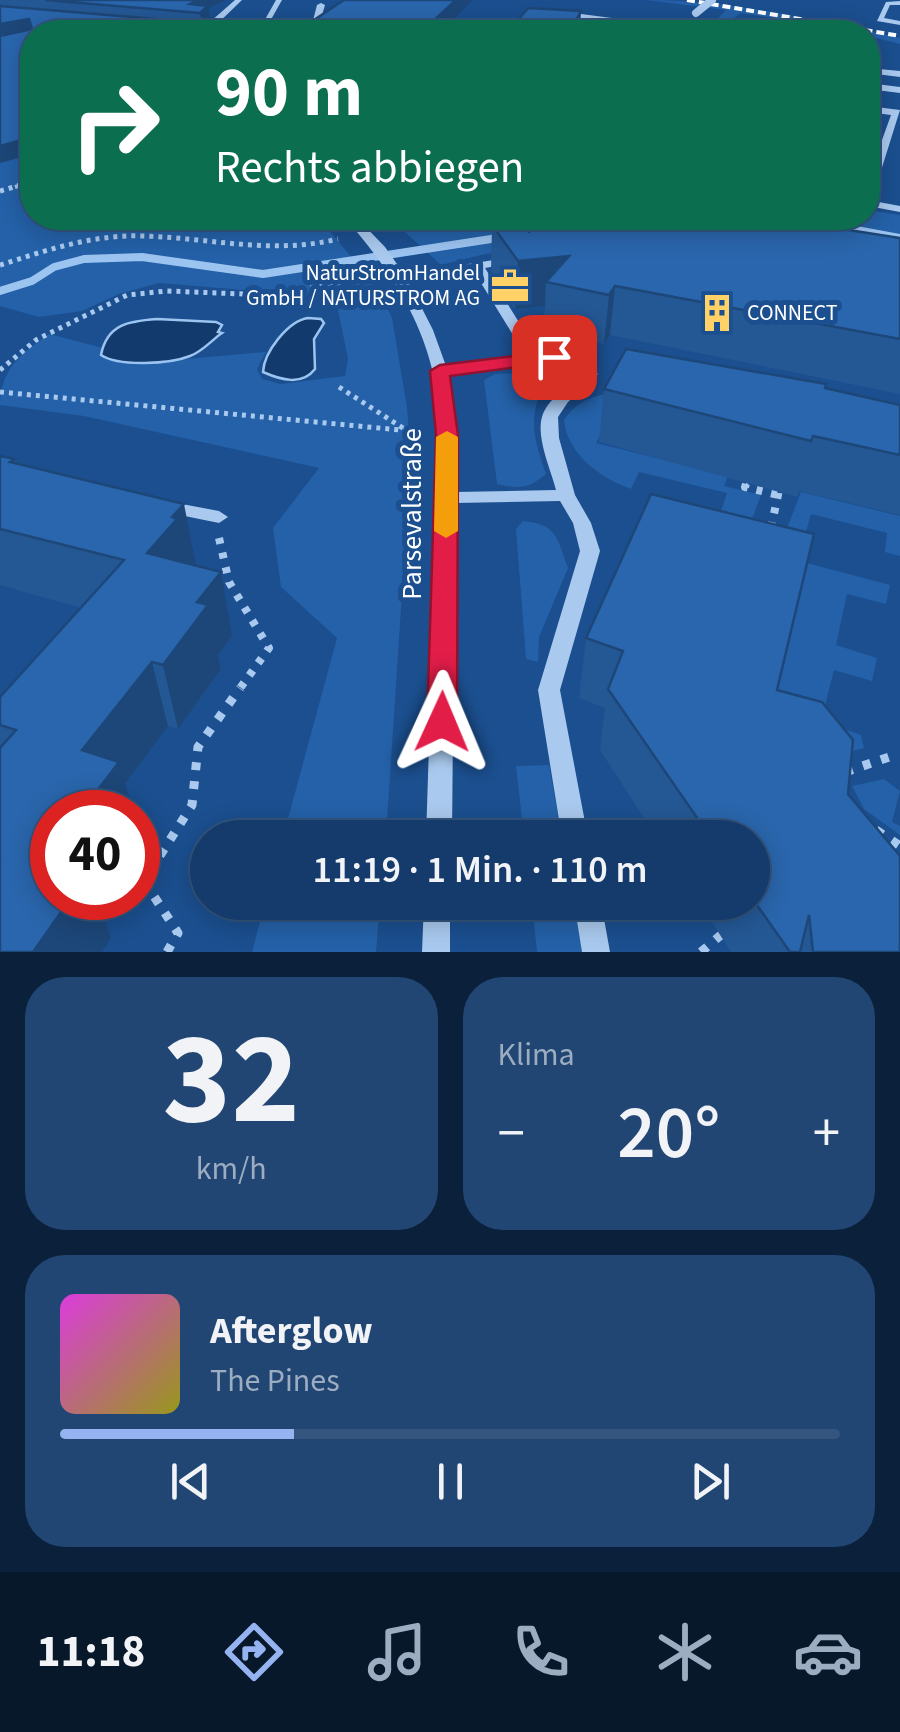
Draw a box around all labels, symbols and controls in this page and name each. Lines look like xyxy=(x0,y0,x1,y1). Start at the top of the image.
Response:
text: 90 m xyxy=(215,43,363,143)
icon: right xyxy=(50,60,180,190)
text: Rechts abbiegen xyxy=(215,136,524,200)
place label: NaturStromHandel GmbH / NATURSTROM AG xyxy=(246,257,480,314)
office icon: NaturStromHandel GmbH / NATURSTROM AG xyxy=(489,265,531,307)
building icon: CONNECT xyxy=(696,292,738,334)
place label: CONNECT xyxy=(747,297,838,329)
pin xyxy=(512,315,597,400)
icon: arrive xyxy=(527,330,582,385)
street label: Parsevalstraße xyxy=(392,428,432,600)
position arrow xyxy=(390,670,494,774)
speed limit sign: 40 xyxy=(30,790,160,920)
text: 11:19 · 1 Min. · 110 m xyxy=(313,843,647,897)
text: 32 xyxy=(163,988,300,1173)
text: Klima xyxy=(498,1032,575,1078)
text: 20° xyxy=(617,1080,720,1187)
text: − xyxy=(498,1095,525,1173)
text: + xyxy=(813,1095,840,1173)
text: km/h xyxy=(196,1146,267,1192)
text: Afterglow xyxy=(210,1304,373,1358)
text: The Pines xyxy=(210,1358,340,1404)
icon: previous xyxy=(163,1454,218,1509)
icon: pause xyxy=(423,1454,478,1509)
icon: next xyxy=(683,1454,738,1509)
icon: directions xyxy=(219,1617,289,1687)
icon: music xyxy=(362,1617,432,1687)
icon: phone xyxy=(506,1617,576,1687)
icon: climate xyxy=(650,1617,720,1687)
icon: car xyxy=(793,1617,863,1687)
text: 11:18 xyxy=(37,1620,145,1684)

